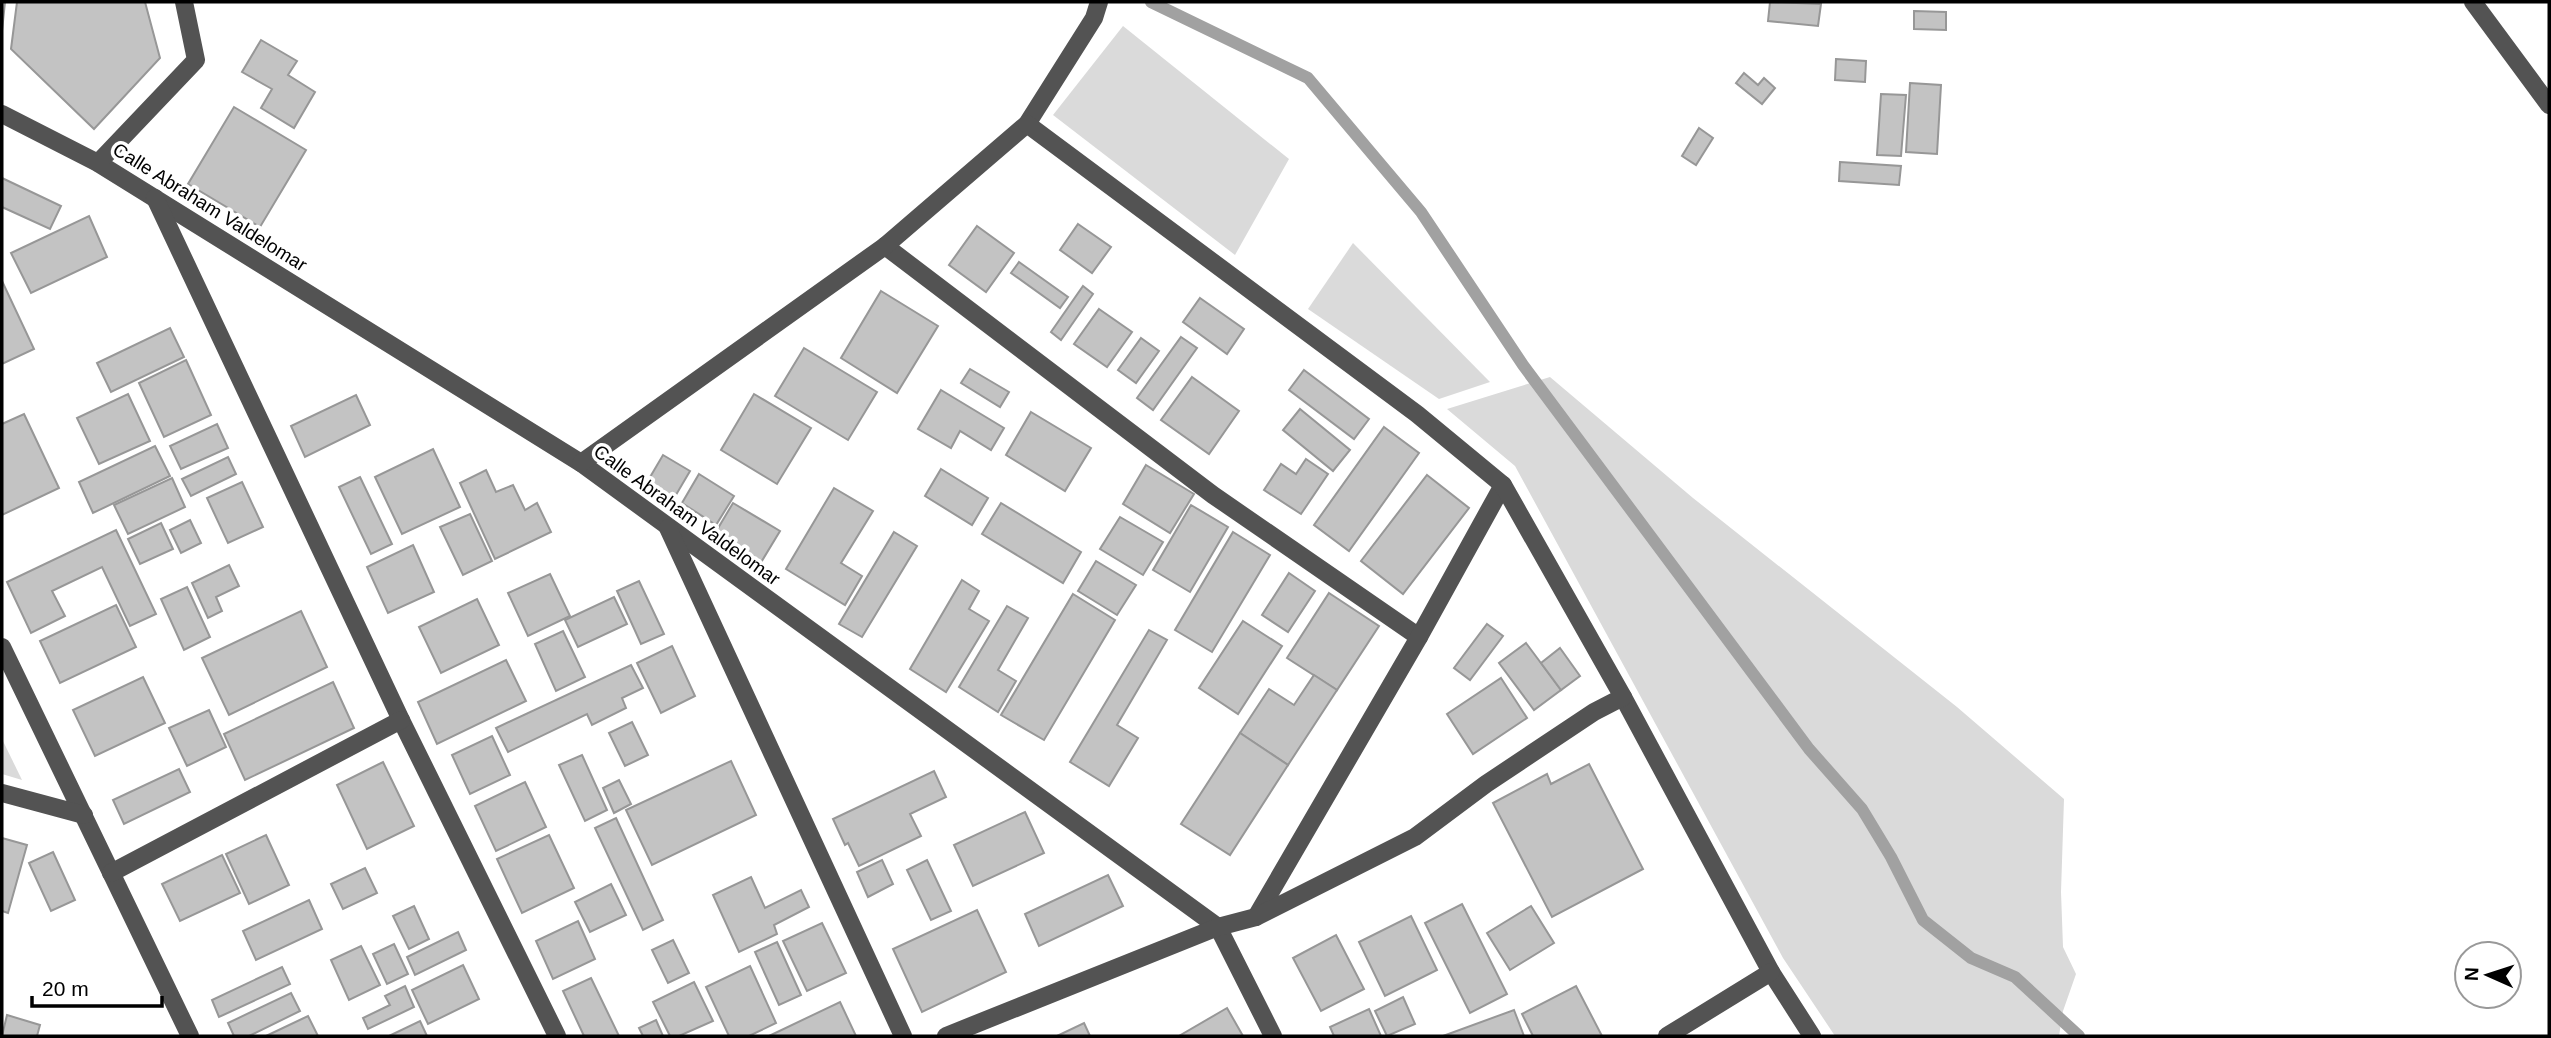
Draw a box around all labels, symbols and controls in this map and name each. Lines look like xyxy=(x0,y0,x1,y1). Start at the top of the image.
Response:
street label: Calle Abraham Valdelomar xyxy=(109,139,311,276)
street label: Calle Abraham Valdelomar xyxy=(590,440,785,590)
north arrow xyxy=(2453,940,2523,1010)
scale bar xyxy=(32,964,161,1008)
text: N xyxy=(2461,967,2482,982)
text: 20 m xyxy=(42,977,89,1000)

